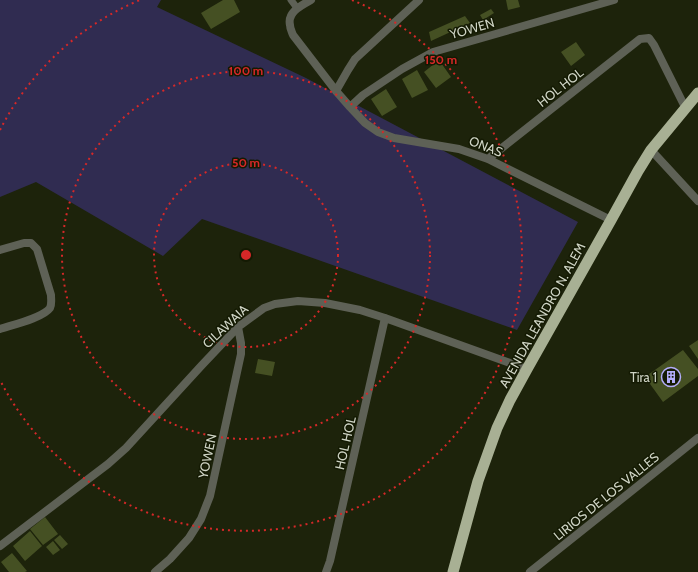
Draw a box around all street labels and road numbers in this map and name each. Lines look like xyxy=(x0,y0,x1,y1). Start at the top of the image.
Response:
street label: YOWEN xyxy=(447,14,496,42)
street label: HOL HOL xyxy=(534,64,587,110)
street label: ONAS xyxy=(467,132,505,160)
street label: AVENIDA LEANDRO N. ALEM xyxy=(495,240,589,390)
street label: CILAWAIA xyxy=(199,301,251,351)
street label: HOL HOL xyxy=(331,414,359,471)
street label: YOWEN xyxy=(194,432,220,481)
street label: LIRIOS DE LOS VALLES xyxy=(550,448,662,543)

